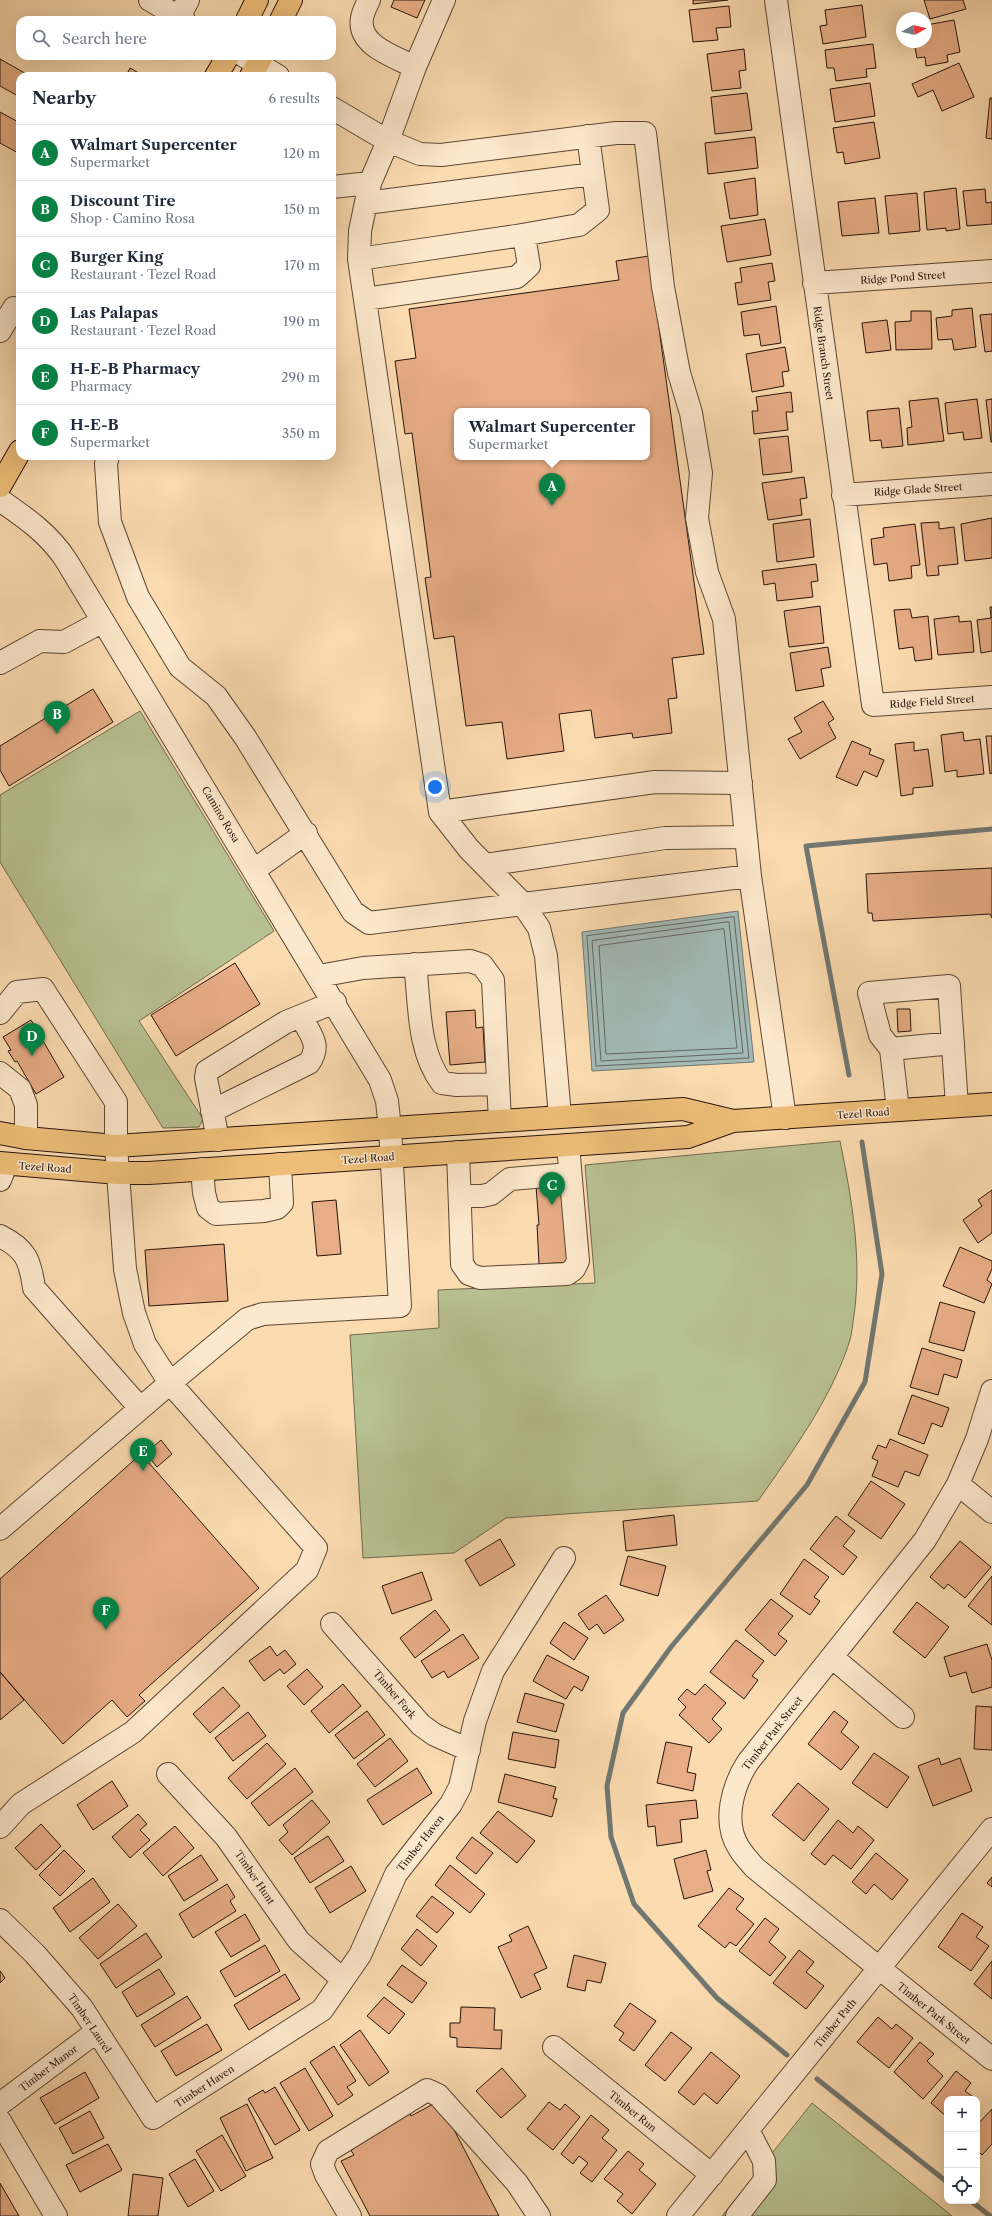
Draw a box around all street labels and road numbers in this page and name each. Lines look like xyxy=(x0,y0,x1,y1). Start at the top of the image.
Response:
street label: Ridge Pond Street xyxy=(860,268,947,287)
street label: Ridge Branch Street xyxy=(810,305,837,402)
street label: Ridge Glade Street xyxy=(873,480,963,499)
street label: Ridge Field Street xyxy=(889,692,975,711)
street label: Camino Rosa xyxy=(199,784,243,845)
street label: Tezel Road xyxy=(836,1105,890,1122)
street label: Tezel Road xyxy=(341,1150,395,1167)
street label: Tezel Road xyxy=(18,1159,72,1176)
street label: Timber Fork xyxy=(370,1667,420,1722)
street label: Timber Park Street xyxy=(739,1693,806,1773)
street label: Timber Haven xyxy=(394,1812,447,1874)
street label: Timber Hunt xyxy=(232,1848,278,1907)
street label: Timber Park Street xyxy=(894,1980,973,2047)
street label: Timber Laurel xyxy=(65,1991,114,2055)
street label: Timber Path xyxy=(812,1996,860,2051)
street label: Timber Manor xyxy=(16,2042,81,2095)
street label: Timber Haven xyxy=(172,2062,237,2111)
street label: Timber Run xyxy=(606,2088,660,2135)

